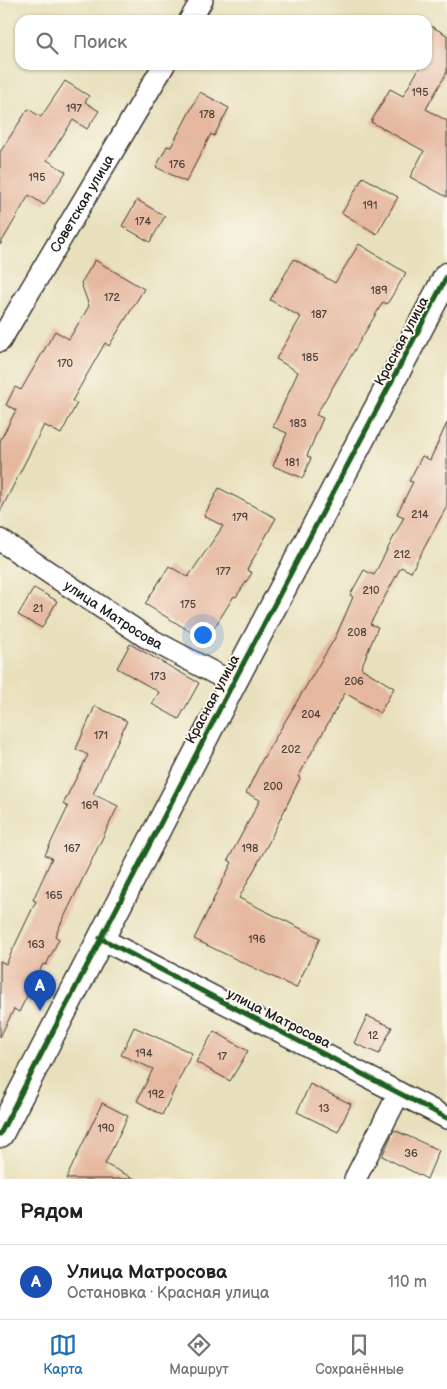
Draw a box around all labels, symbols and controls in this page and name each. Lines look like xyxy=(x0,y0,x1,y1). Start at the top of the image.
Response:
search box xyxy=(15,15,432,70)
icon: search xyxy=(33,29,61,57)
text: Поиск xyxy=(73,31,127,54)
house number: 195 xyxy=(412,86,428,99)
house number: 197 xyxy=(66,102,83,115)
house number: 178 xyxy=(199,108,215,121)
street label: Советская улица xyxy=(47,151,118,256)
house number: 176 xyxy=(169,158,185,171)
house number: 195 xyxy=(29,171,45,184)
house number: 191 xyxy=(363,199,377,212)
house number: 174 xyxy=(135,215,151,228)
house number: 189 xyxy=(370,284,388,297)
house number: 172 xyxy=(104,291,121,304)
street label: Красная улица xyxy=(371,293,432,389)
house number: 187 xyxy=(311,308,328,321)
house number: 185 xyxy=(302,351,318,364)
house number: 170 xyxy=(57,357,74,370)
house number: 183 xyxy=(289,417,307,430)
house number: 181 xyxy=(285,456,299,469)
house number: 214 xyxy=(411,508,429,521)
house number: 179 xyxy=(232,511,248,524)
house number: 212 xyxy=(393,548,411,561)
house number: 177 xyxy=(215,565,231,578)
street label: улица Матросова xyxy=(61,577,166,654)
house number: 210 xyxy=(362,584,380,597)
house number: 175 xyxy=(180,598,196,611)
house number: 21 xyxy=(33,602,43,615)
your location xyxy=(190,622,216,648)
house number: 208 xyxy=(347,626,367,639)
street label: Красная улица xyxy=(182,651,243,747)
house number: 173 xyxy=(150,670,166,683)
house number: 206 xyxy=(344,675,364,688)
house number: 204 xyxy=(301,708,321,721)
house number: 171 xyxy=(94,729,108,742)
house number: 202 xyxy=(281,743,301,756)
house number: 200 xyxy=(263,780,283,793)
house number: 169 xyxy=(81,799,99,812)
house number: 167 xyxy=(64,842,81,855)
house number: 198 xyxy=(241,842,259,855)
house number: 165 xyxy=(45,889,63,902)
house number: 196 xyxy=(248,933,266,946)
house number: 163 xyxy=(27,938,45,951)
pin: A xyxy=(24,970,56,1011)
street label: улица Матросова xyxy=(224,985,334,1052)
house number: 12 xyxy=(368,1029,379,1042)
house number: 194 xyxy=(135,1047,153,1060)
house number: 17 xyxy=(217,1050,227,1063)
house number: 192 xyxy=(147,1088,165,1101)
house number: 13 xyxy=(318,1102,330,1115)
house number: 190 xyxy=(97,1122,115,1135)
house number: 36 xyxy=(404,1147,418,1160)
text: Рядом xyxy=(20,1199,83,1224)
text: Улица Матросова xyxy=(67,1261,227,1284)
text: A xyxy=(31,1273,41,1292)
text: 110 m xyxy=(388,1273,427,1292)
text: Остановка · Красная улица xyxy=(67,1284,269,1303)
tab: Карта xyxy=(43,1331,83,1378)
tab: Маршрут xyxy=(169,1331,229,1378)
tab: Сохранённые xyxy=(315,1331,404,1378)

